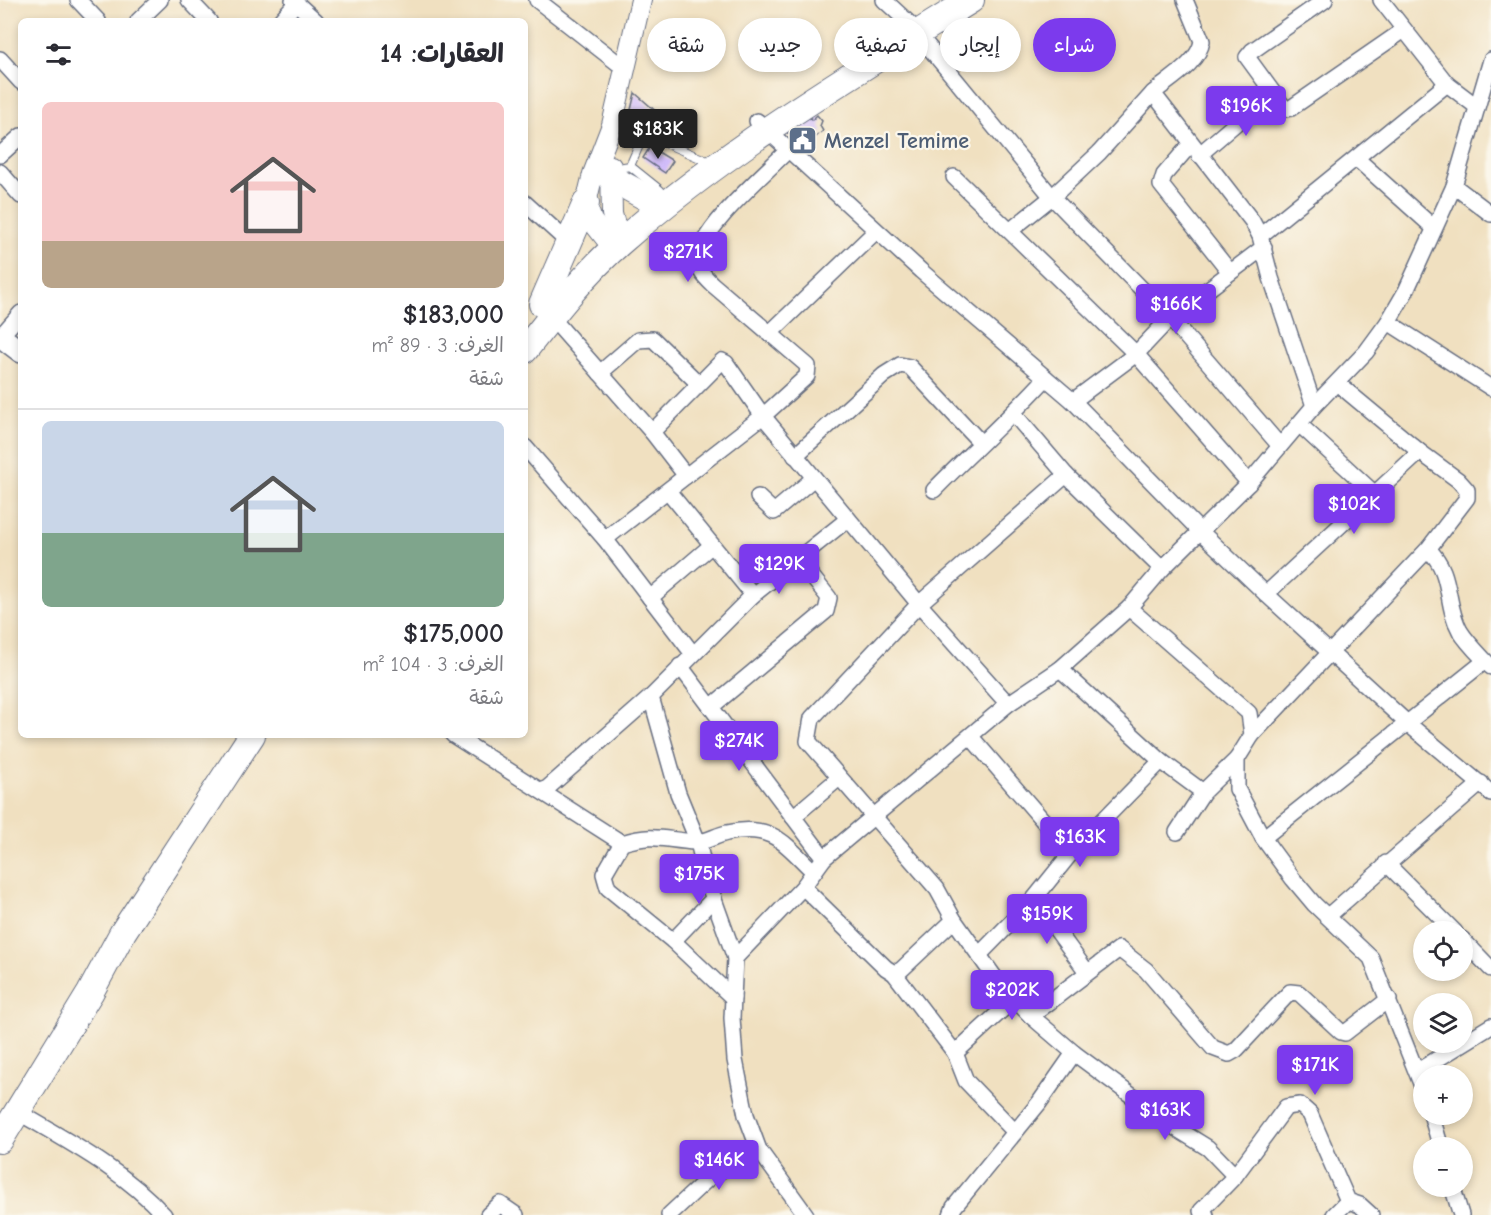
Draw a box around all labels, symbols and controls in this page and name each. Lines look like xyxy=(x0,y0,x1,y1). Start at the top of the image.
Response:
chip: شقة xyxy=(647,18,726,72)
chip: جديد xyxy=(738,18,822,72)
chip: تصفية xyxy=(834,18,928,72)
chip: إيجار xyxy=(940,18,1021,72)
chip: شراء xyxy=(1033,18,1116,72)
icon: filters xyxy=(42,38,75,71)
text: العقارات: 14 xyxy=(380,39,504,69)
pin: $196K xyxy=(1204,86,1288,137)
text: $196K xyxy=(1220,94,1272,117)
pin: $183K xyxy=(616,109,700,160)
text: $183K xyxy=(632,117,684,140)
public building icon: Menzel Temime xyxy=(787,124,819,156)
place label: Menzel Temime xyxy=(824,128,969,154)
icon: home xyxy=(219,141,327,249)
pin: $271K xyxy=(646,232,730,283)
text: $271K xyxy=(663,240,713,263)
pin: $166K xyxy=(1134,284,1218,335)
text: $166K xyxy=(1150,292,1202,315)
text: $183,000 xyxy=(402,300,504,330)
text: الغرف: 3 · 89 m² xyxy=(371,334,504,357)
text: شقة xyxy=(469,367,504,390)
icon: home xyxy=(219,460,327,568)
pin: $102K xyxy=(1312,484,1396,535)
text: $102K xyxy=(1328,492,1380,515)
pin: $129K xyxy=(737,544,821,595)
text: $129K xyxy=(753,552,805,575)
text: $175,000 xyxy=(403,619,504,649)
text: الغرف: 3 · 104 m² xyxy=(363,653,504,676)
text: شقة xyxy=(469,686,504,709)
pin: $274K xyxy=(697,721,781,772)
text: $274K xyxy=(714,729,764,752)
pin: $163K xyxy=(1038,817,1122,868)
text: $163K xyxy=(1054,825,1106,848)
pin: $175K xyxy=(657,854,741,905)
text: $175K xyxy=(674,862,724,885)
pin: $159K xyxy=(1005,894,1089,945)
text: $159K xyxy=(1021,902,1073,925)
map controls xyxy=(1413,921,1473,1197)
button: locate xyxy=(1413,921,1473,981)
pin: $202K xyxy=(970,970,1054,1021)
text: $202K xyxy=(985,978,1039,1001)
button: layers xyxy=(1413,993,1473,1053)
pin: $171K xyxy=(1273,1045,1357,1096)
text: $171K xyxy=(1291,1053,1339,1076)
button: + xyxy=(1413,1065,1473,1125)
pin: $163K xyxy=(1123,1090,1207,1141)
text: $163K xyxy=(1139,1098,1191,1121)
button: − xyxy=(1413,1137,1473,1197)
pin: $146K xyxy=(677,1140,761,1191)
text: $146K xyxy=(694,1148,744,1171)

